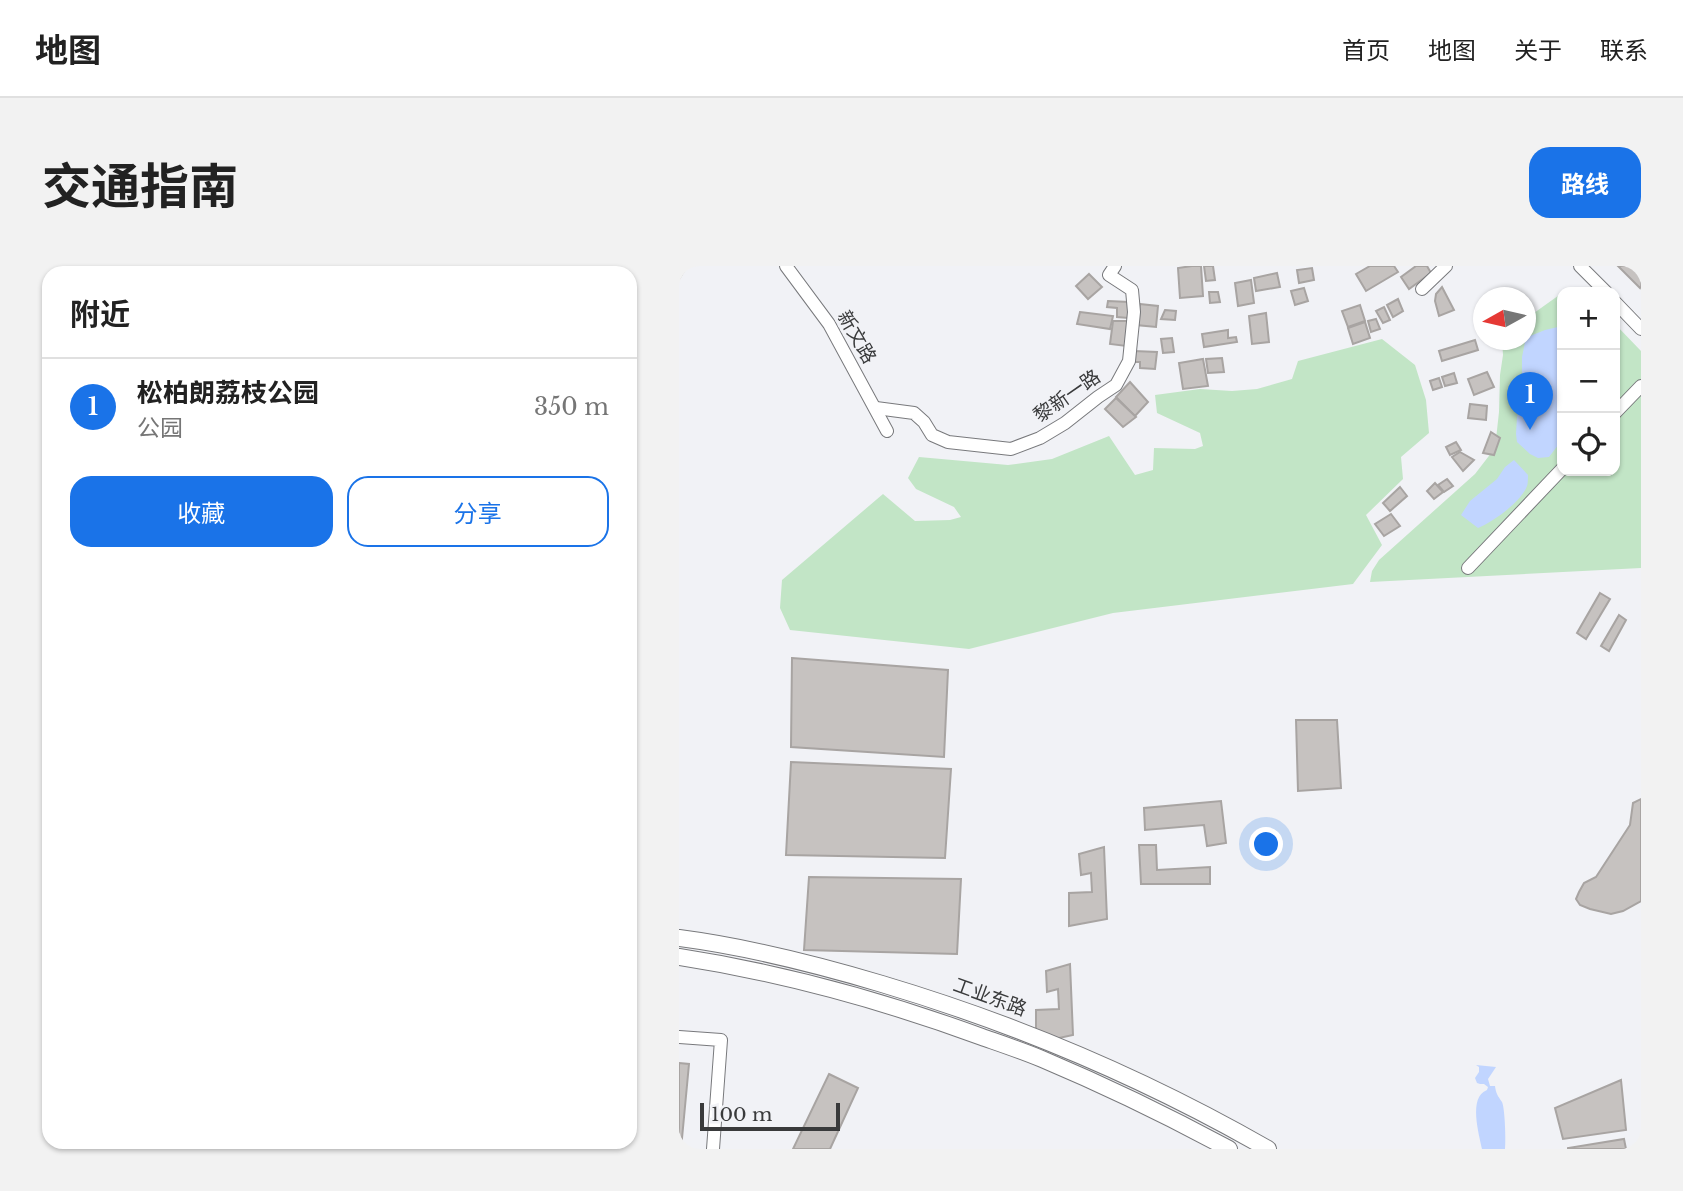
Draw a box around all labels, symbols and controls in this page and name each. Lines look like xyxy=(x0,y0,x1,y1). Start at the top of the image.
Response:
text: 地图 xyxy=(35,30,101,71)
text: 首页 xyxy=(1342,36,1390,65)
text: 地图 xyxy=(1428,36,1476,65)
text: 关于 xyxy=(1514,36,1562,65)
text: 联系 xyxy=(1600,36,1648,65)
button: 路线 xyxy=(1529,147,1641,218)
text: 交通指南 xyxy=(42,156,238,217)
north arrow xyxy=(1473,287,1536,350)
map controls xyxy=(1557,287,1620,476)
button: + xyxy=(1557,287,1620,350)
text: 附近 xyxy=(70,296,130,333)
street label: 新文路 xyxy=(833,307,881,367)
button: − xyxy=(1557,350,1620,413)
street label: 黎新一路 xyxy=(1029,365,1105,427)
pin: 1 xyxy=(1507,372,1553,430)
text: 松柏朗荔枝公园 xyxy=(137,377,319,409)
text: 1 xyxy=(88,393,98,421)
text: 350 m xyxy=(534,393,609,421)
button: locate xyxy=(1557,413,1620,476)
text: 公园 xyxy=(137,414,183,442)
button: 收藏 xyxy=(70,476,333,547)
button: 分享 xyxy=(347,476,609,547)
your location xyxy=(1249,827,1283,861)
street label: 工业东路 xyxy=(950,973,1030,1021)
scale bar xyxy=(700,1100,840,1132)
text: 100 m xyxy=(711,1103,772,1126)

